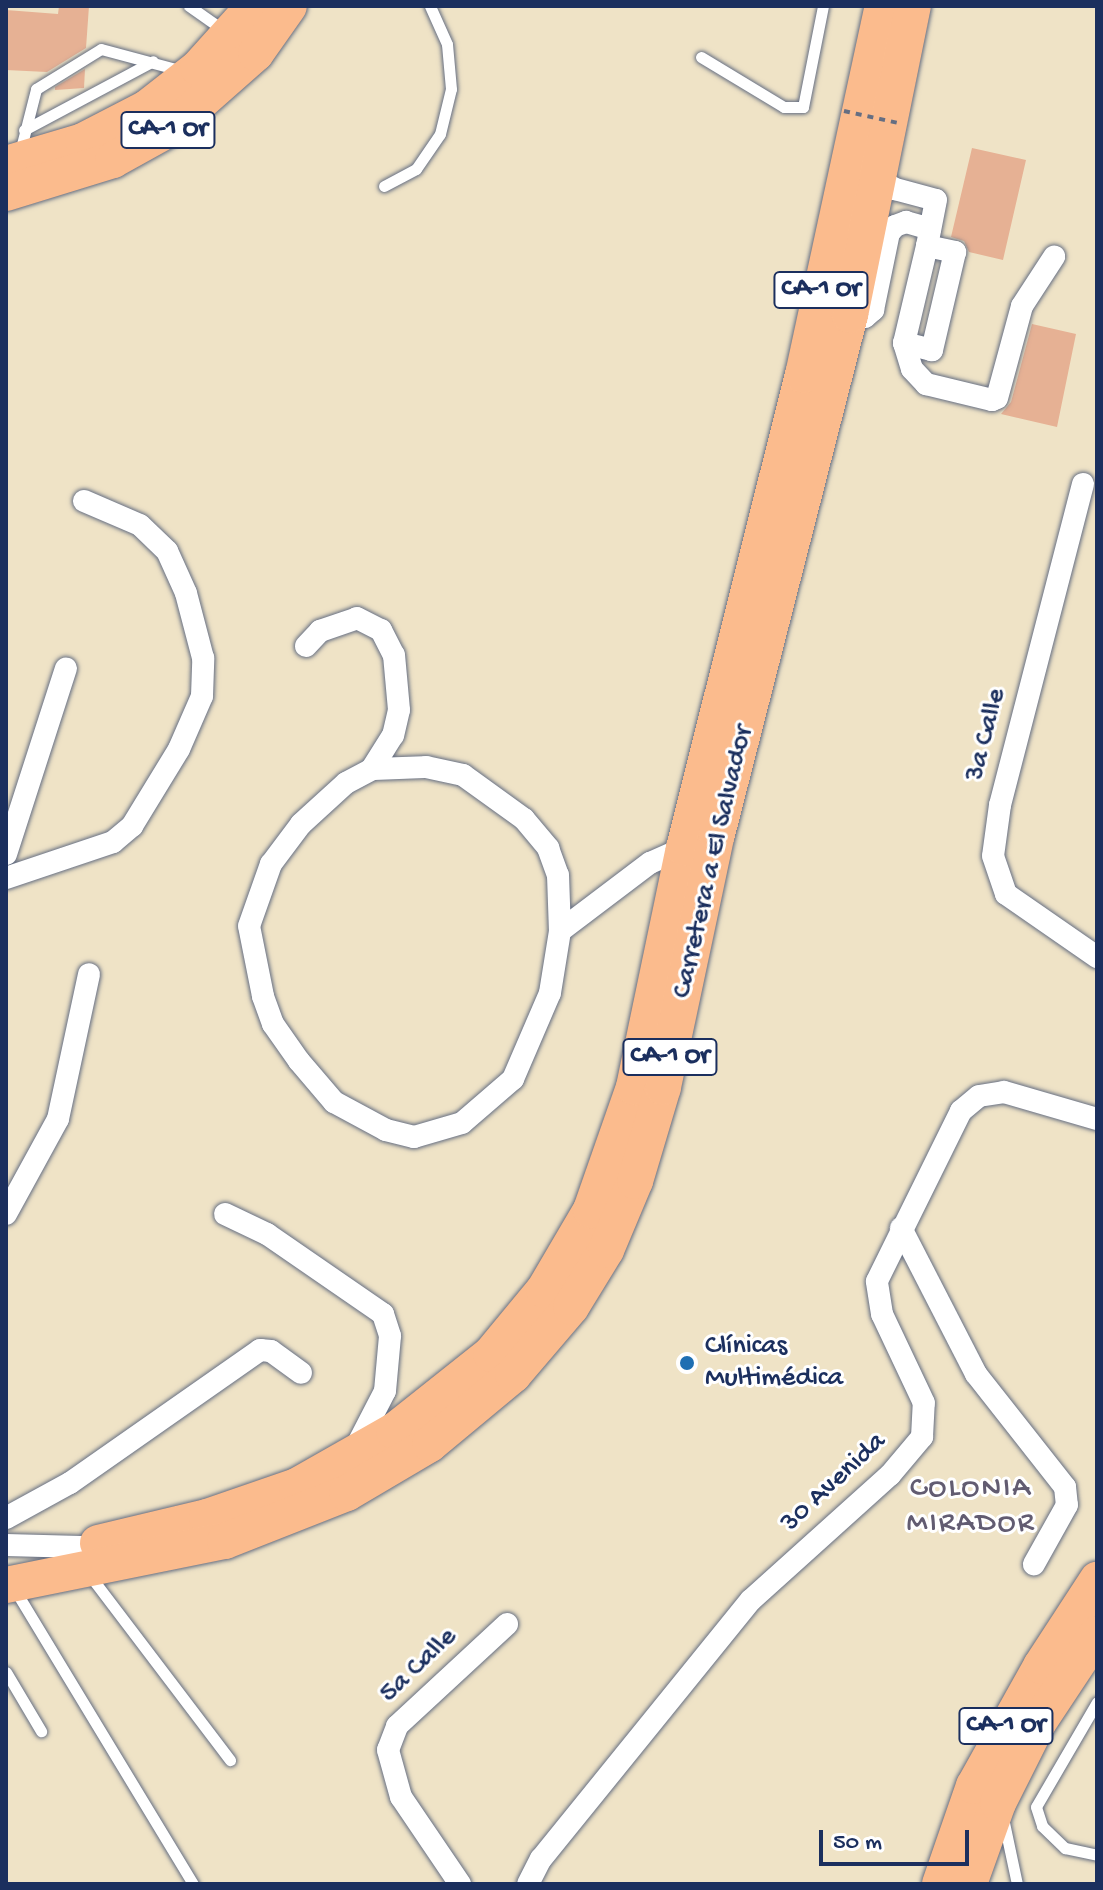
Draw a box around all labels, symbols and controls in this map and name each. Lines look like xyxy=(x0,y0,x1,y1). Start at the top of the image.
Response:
road number: CA-1 Or xyxy=(120,108,216,152)
road number: CA-1 Or xyxy=(773,268,869,312)
street label: 3a Calle xyxy=(959,685,1015,785)
street label: Carretera a El Salvador xyxy=(666,722,762,1002)
road number: CA-1 Or xyxy=(622,1035,718,1079)
place label: Clínicas Multimédica xyxy=(705,1330,843,1396)
marker: Clínicas Multimédica xyxy=(676,1352,698,1374)
street label: 30 Avenida xyxy=(774,1426,894,1540)
district label: COLONIA MIRADOR xyxy=(907,1472,1035,1542)
street label: 5a Calle xyxy=(373,1621,465,1711)
road number: CA-1 Or xyxy=(958,1704,1054,1748)
scale bar xyxy=(823,1814,973,1864)
text: 50 m xyxy=(833,1829,882,1858)

